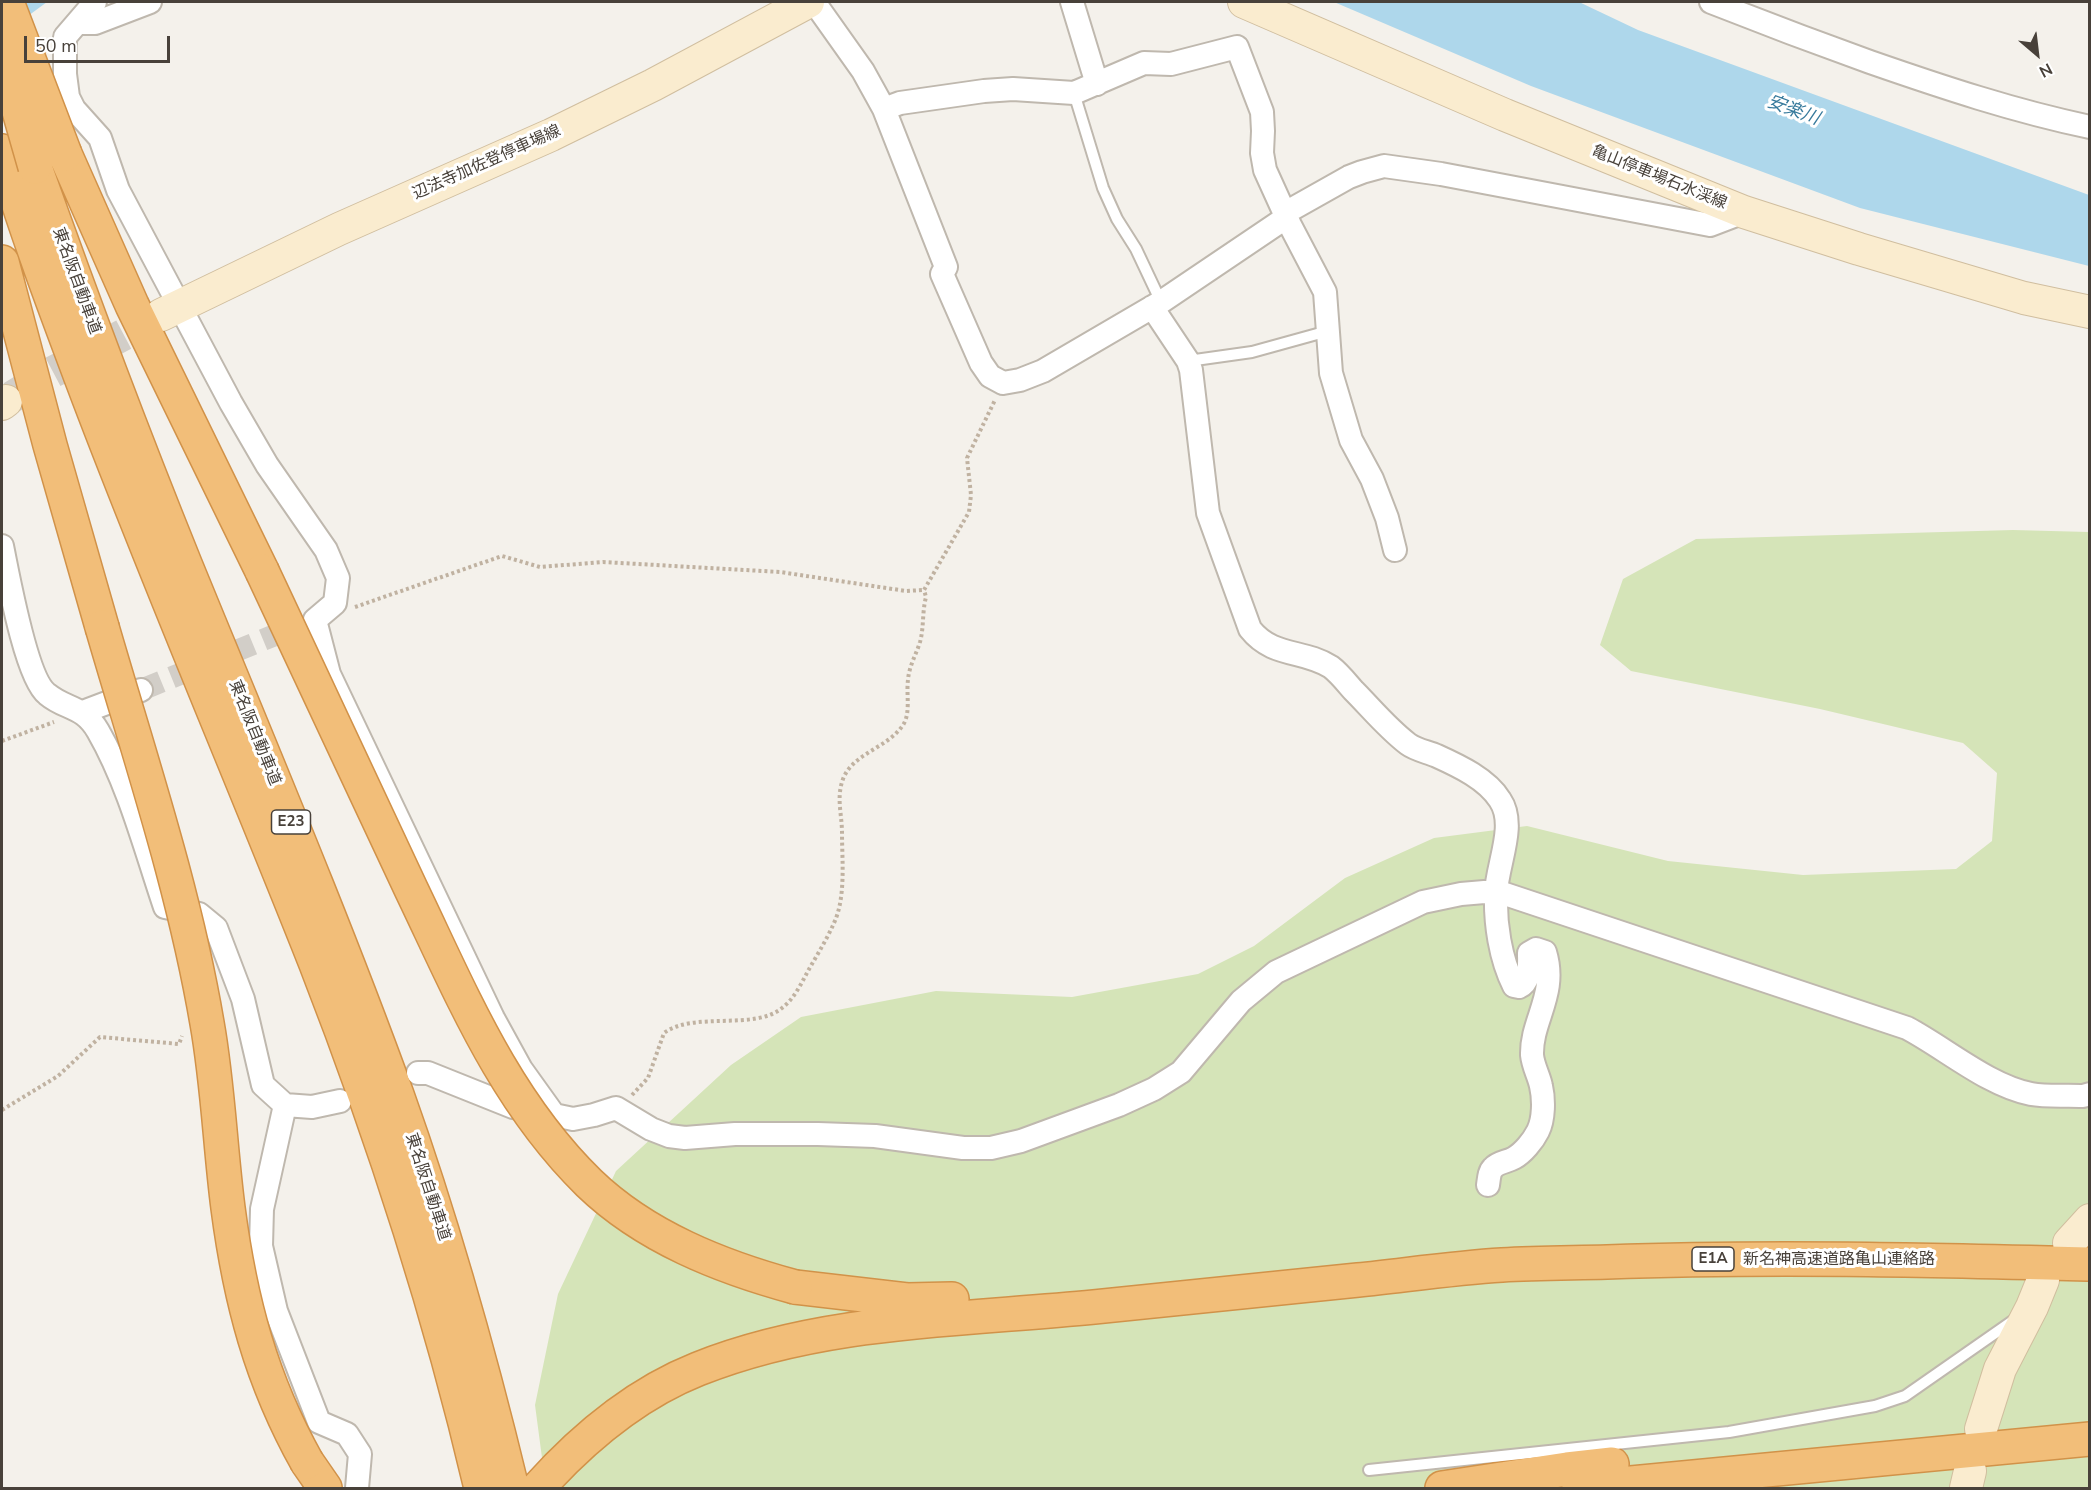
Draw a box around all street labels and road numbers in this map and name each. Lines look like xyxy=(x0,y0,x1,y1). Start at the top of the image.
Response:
street label: 辺法寺加佐登停車場線 xyxy=(410,122,564,204)
street label: 亀山停車場石水渓線 xyxy=(1589,142,1729,214)
street label: 東名阪自動車道 xyxy=(48,225,104,337)
street label: 東名阪自動車道 xyxy=(224,677,284,789)
road number: E23 xyxy=(272,810,310,834)
street label: 東名阪自動車道 xyxy=(401,1131,453,1243)
road number: E1A xyxy=(1692,1247,1734,1271)
street label: 新名神高速道路亀山連絡路 xyxy=(1743,1250,1935,1270)

